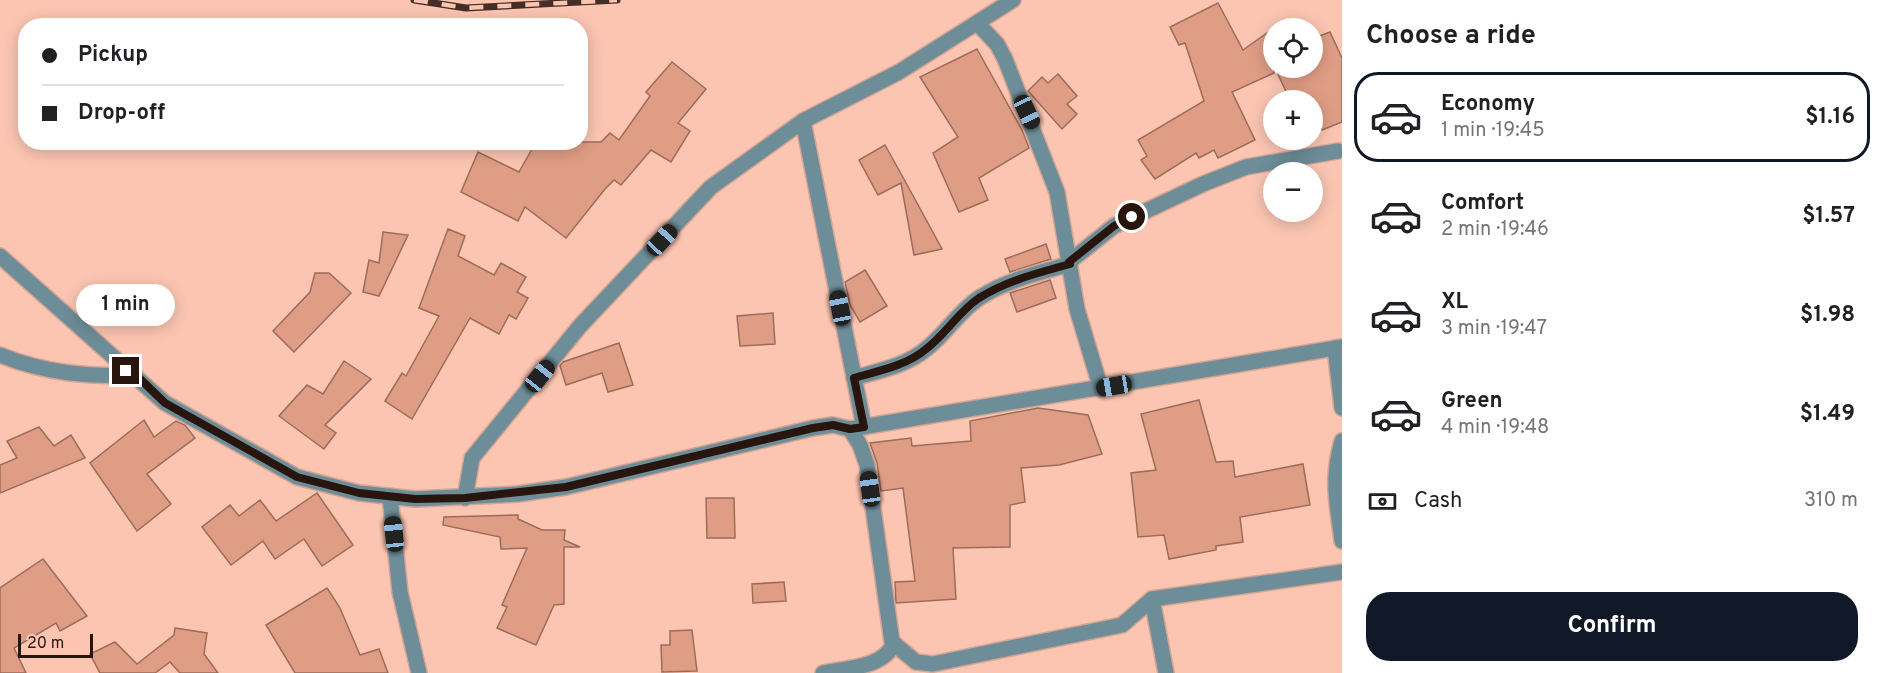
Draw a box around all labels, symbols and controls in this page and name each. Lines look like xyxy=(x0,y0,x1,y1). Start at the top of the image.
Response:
map controls xyxy=(1263,18,1323,222)
button: locate xyxy=(1263,18,1323,78)
text: Choose a ride xyxy=(1366,19,1536,53)
text: Pickup xyxy=(78,42,148,69)
button: + xyxy=(1263,90,1323,150)
icon: car xyxy=(1369,90,1423,144)
text: Economy xyxy=(1441,91,1535,118)
car xyxy=(1011,92,1043,132)
text: Drop-off xyxy=(78,100,165,127)
text: $1.16 xyxy=(1805,104,1855,131)
text: 1 min · 19:45 xyxy=(1441,118,1545,144)
button: − xyxy=(1263,162,1323,222)
icon: car xyxy=(1369,189,1423,243)
text: Comfort xyxy=(1441,190,1524,217)
route start xyxy=(1118,203,1145,230)
text: $1.57 xyxy=(1802,203,1855,230)
text: 2 min · 19:46 xyxy=(1441,217,1549,243)
car xyxy=(643,221,681,259)
callout: 1 min xyxy=(76,284,176,326)
icon: car xyxy=(1369,288,1423,342)
car xyxy=(828,289,852,327)
text: XL xyxy=(1441,289,1468,316)
text: 1 min xyxy=(101,292,150,318)
text: $1.98 xyxy=(1800,302,1855,329)
text: 3 min · 19:47 xyxy=(1441,316,1547,342)
car xyxy=(522,356,558,396)
route end xyxy=(112,357,139,384)
car xyxy=(1095,374,1133,398)
icon: car xyxy=(1369,387,1423,441)
text: Green xyxy=(1441,388,1503,415)
text: $1.49 xyxy=(1800,401,1855,428)
text: 4 min · 19:48 xyxy=(1441,415,1549,441)
car xyxy=(859,470,881,508)
icon: cash xyxy=(1366,485,1399,518)
text: Cash xyxy=(1414,488,1463,515)
text: 310 m xyxy=(1804,488,1858,514)
car xyxy=(383,515,405,553)
button: Confirm xyxy=(1366,592,1858,661)
scale bar xyxy=(18,631,93,658)
text: 20 m xyxy=(27,634,64,654)

